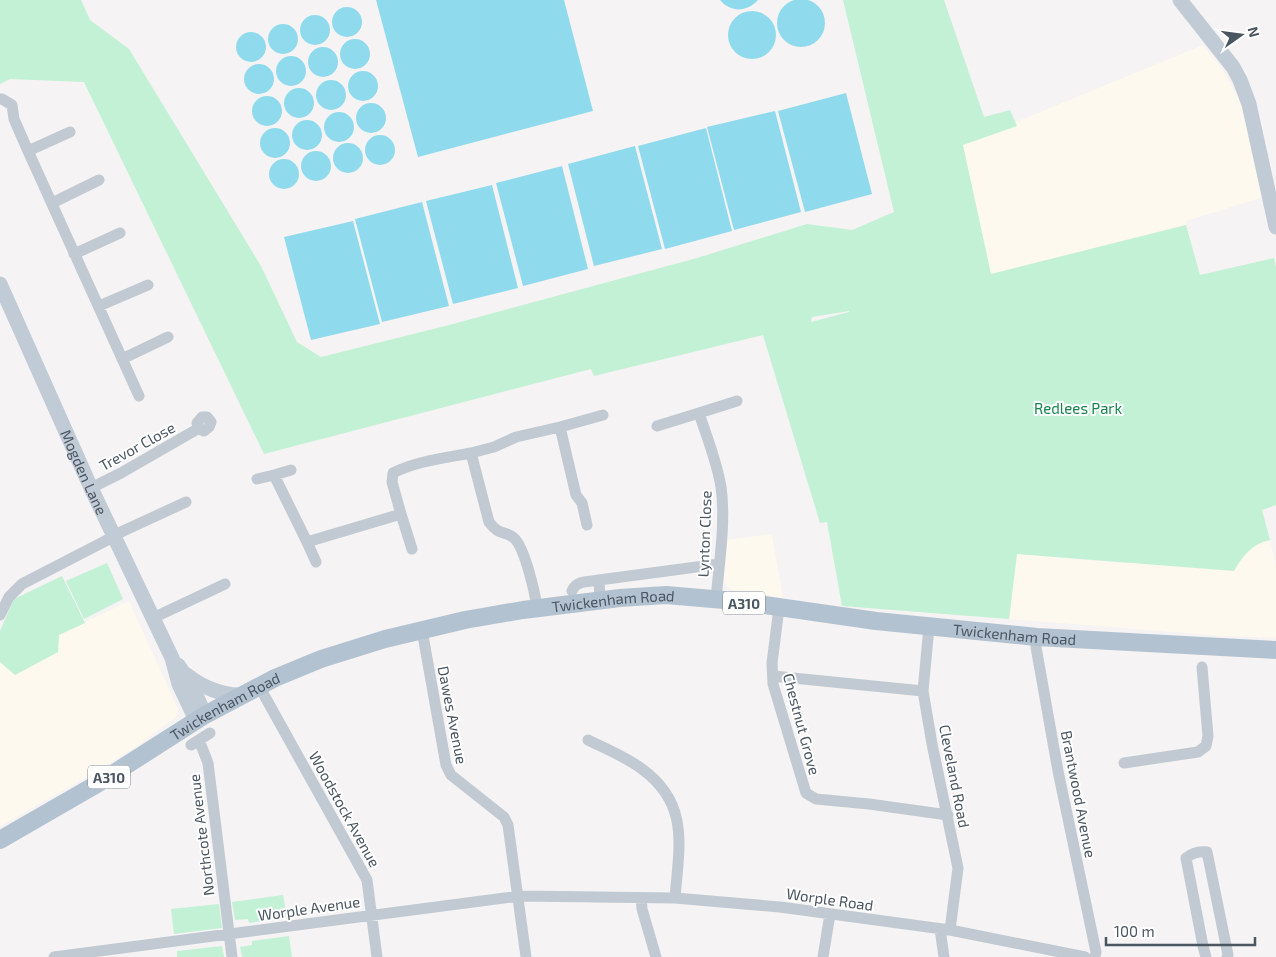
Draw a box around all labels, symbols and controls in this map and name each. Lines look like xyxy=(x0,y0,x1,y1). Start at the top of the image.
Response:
north arrow xyxy=(1216,10,1266,60)
text: N xyxy=(1245,25,1264,39)
park label: Redlees Park xyxy=(1034,399,1122,417)
street label: Trevor Close xyxy=(96,418,178,474)
street label: Mogden Lane xyxy=(57,427,111,517)
street label: Lynton Close xyxy=(693,490,715,578)
street label: Twickenham Road xyxy=(551,586,675,615)
road number: A310 xyxy=(723,592,765,614)
street label: Twickenham Road xyxy=(952,620,1077,648)
street label: Dawes Avenue xyxy=(435,664,471,766)
street label: Twickenham Road xyxy=(167,668,282,744)
street label: Chestnut Grove xyxy=(780,671,824,777)
street label: Cleveland Road xyxy=(936,723,974,829)
street label: Brantwood Avenue xyxy=(1058,729,1100,859)
street label: Woodstock Avenue xyxy=(306,748,384,870)
road number: A310 xyxy=(88,766,130,789)
street label: Northcote Avenue xyxy=(185,773,217,897)
street label: Worple Road xyxy=(785,884,875,914)
street label: Worple Avenue xyxy=(257,892,361,924)
scale bar xyxy=(1106,914,1255,946)
text: 100 m xyxy=(1114,922,1155,940)

